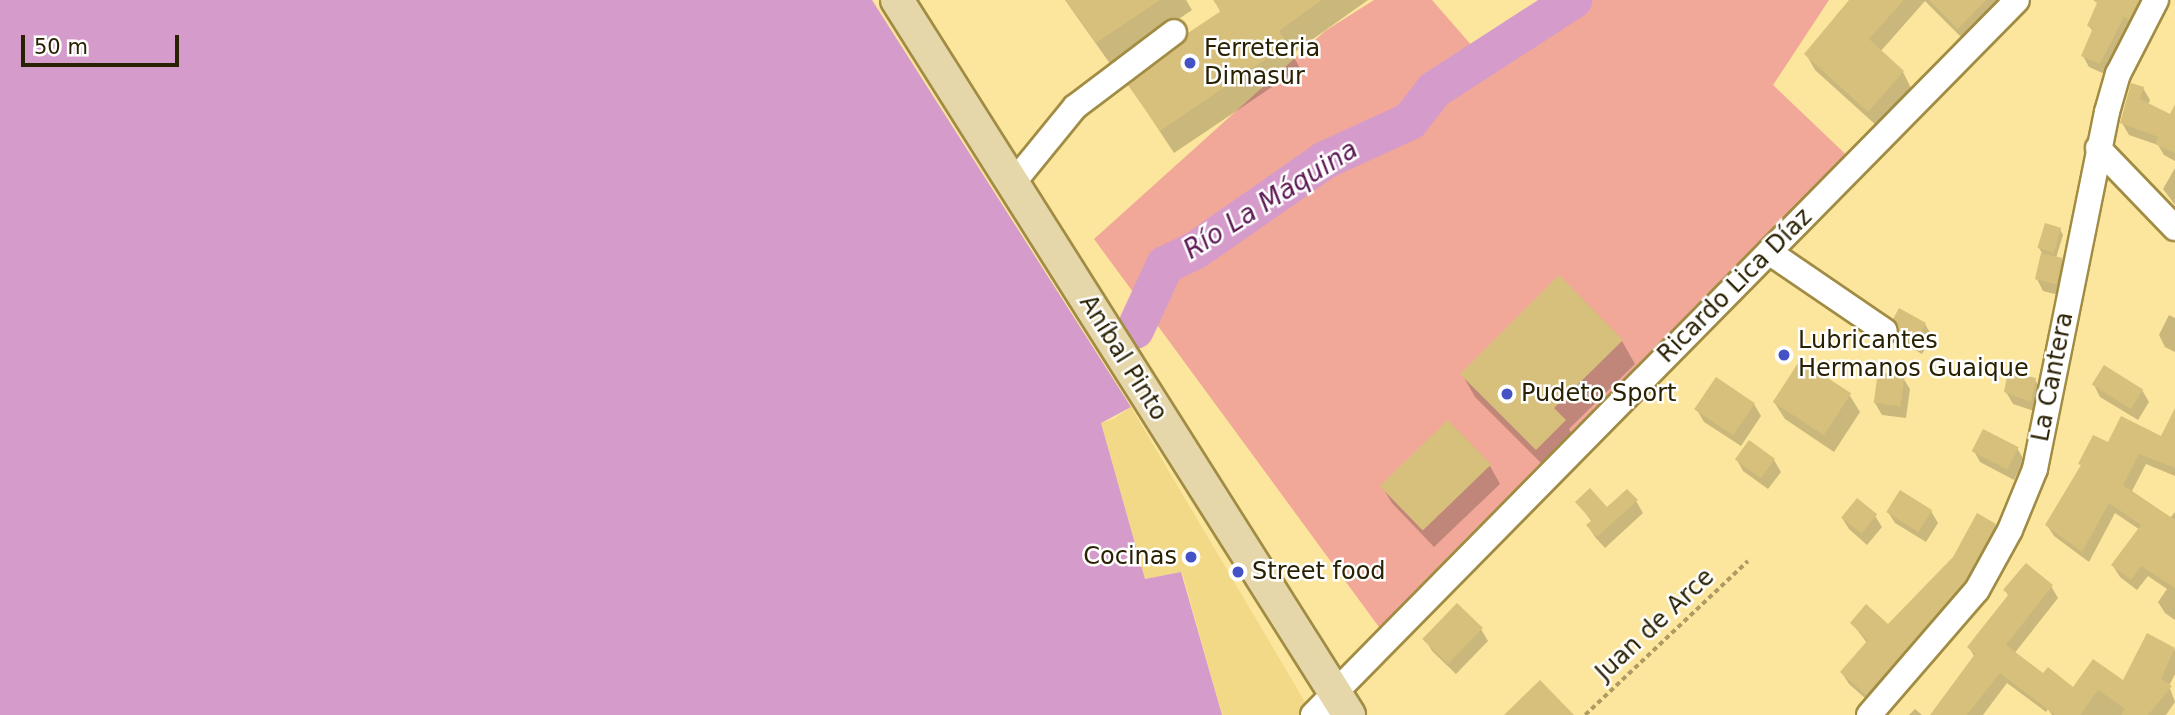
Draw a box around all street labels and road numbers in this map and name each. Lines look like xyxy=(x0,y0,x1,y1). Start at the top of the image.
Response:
street label: Ricardo Lica Díaz xyxy=(1652,203,1818,369)
street label: Aníbal Pinto xyxy=(1073,290,1173,426)
street label: La Cantera xyxy=(2026,310,2080,444)
street label: Juan de Arce xyxy=(1590,563,1720,687)

